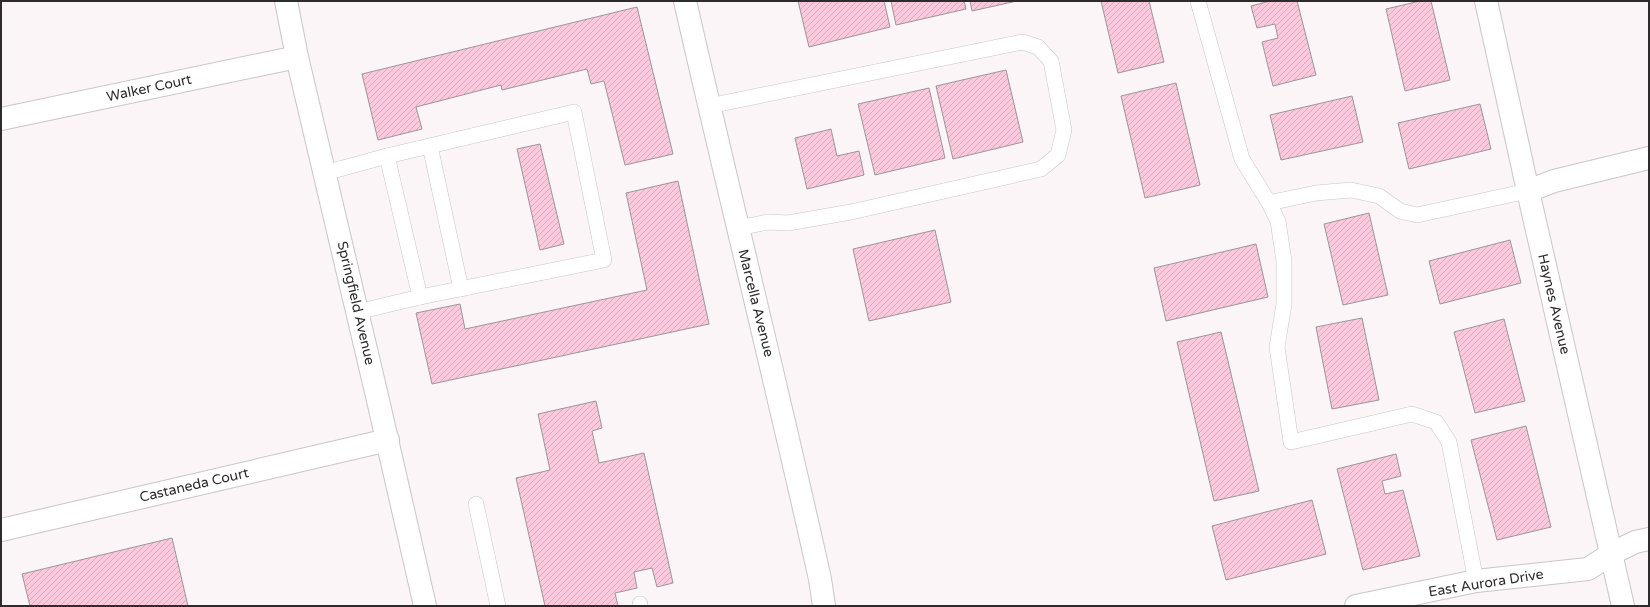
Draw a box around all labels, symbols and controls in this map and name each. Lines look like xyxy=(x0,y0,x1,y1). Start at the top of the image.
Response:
street label: Walker Court xyxy=(105,71,194,105)
street label: Springfield Avenue xyxy=(333,239,379,367)
street label: Marcella Avenue xyxy=(734,247,778,359)
street label: Haynes Avenue xyxy=(1534,252,1574,356)
street label: Castaneda Court xyxy=(138,464,251,506)
street label: East Aurora Drive xyxy=(1427,566,1545,600)

